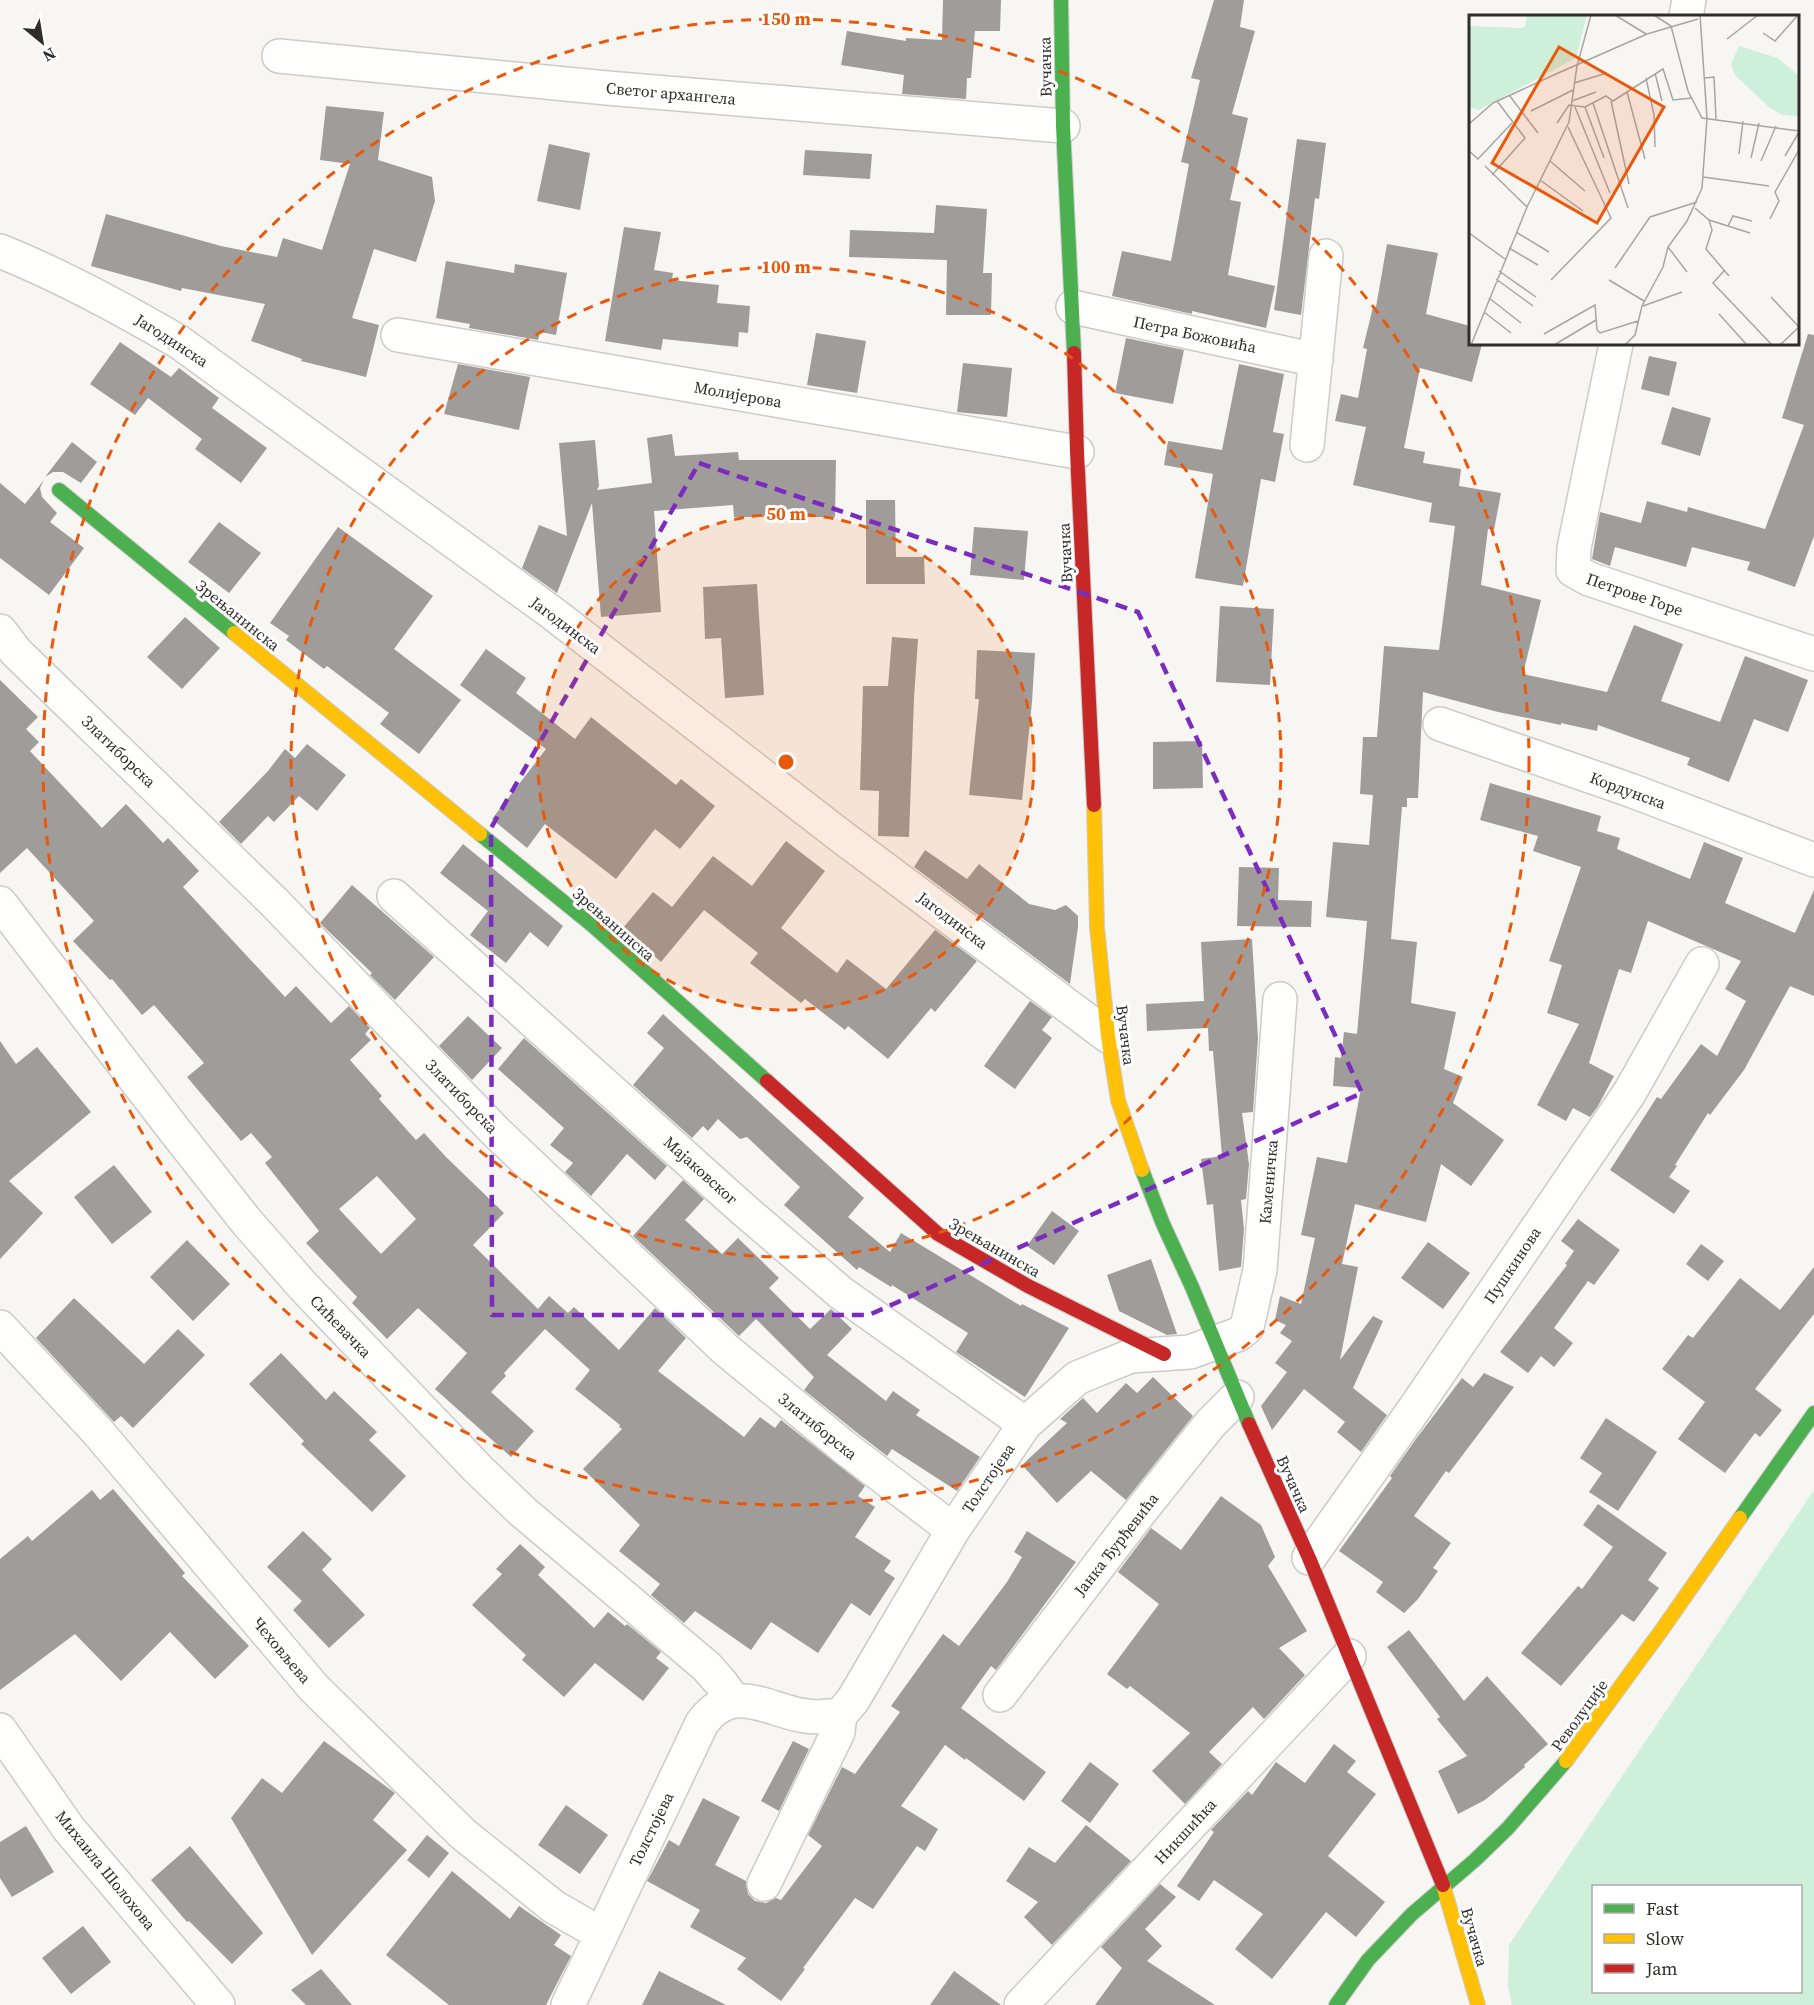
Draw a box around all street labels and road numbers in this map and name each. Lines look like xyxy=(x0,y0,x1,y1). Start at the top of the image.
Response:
street label: Вучачка xyxy=(1033,36,1057,97)
street label: Светог архангела xyxy=(605,76,738,110)
street label: Јагодинска xyxy=(130,308,214,372)
street label: Петра Божовића xyxy=(1131,310,1259,358)
street label: Молијерова xyxy=(692,375,785,413)
street label: Вучачка xyxy=(1052,521,1078,584)
street label: Петрове Горе xyxy=(1584,567,1686,621)
street label: Зрењанинска xyxy=(191,574,285,656)
street label: Јагодинска xyxy=(525,591,607,659)
street label: Златиборска xyxy=(77,710,162,793)
street label: Кордунска xyxy=(1587,766,1670,814)
street label: Зрењанинска xyxy=(568,882,660,966)
street label: Јагодинска xyxy=(912,886,994,954)
street label: Вучачка xyxy=(1111,1004,1141,1067)
street label: Златиборска xyxy=(421,1054,504,1139)
street label: Мајаковског xyxy=(659,1131,743,1209)
street label: Каменичка xyxy=(1253,1138,1283,1225)
street label: Зрењанинска xyxy=(945,1212,1046,1283)
street label: Пушкинова xyxy=(1478,1222,1546,1308)
street label: Сићевачка xyxy=(305,1290,377,1363)
street label: Златиборска xyxy=(774,1387,863,1465)
street label: Толстојева xyxy=(956,1438,1020,1517)
street label: Вучачка xyxy=(1272,1452,1317,1517)
street label: Јанка Ђурђевића xyxy=(1068,1487,1164,1601)
street label: Чеховљева xyxy=(248,1612,317,1689)
street label: Револуције xyxy=(1545,1675,1613,1755)
street label: Толстојева xyxy=(624,1787,679,1870)
street label: Никшићка xyxy=(1149,1793,1222,1869)
street label: Михаила Шолохова xyxy=(51,1806,162,1935)
street label: Вучачка xyxy=(1456,1905,1494,1970)

